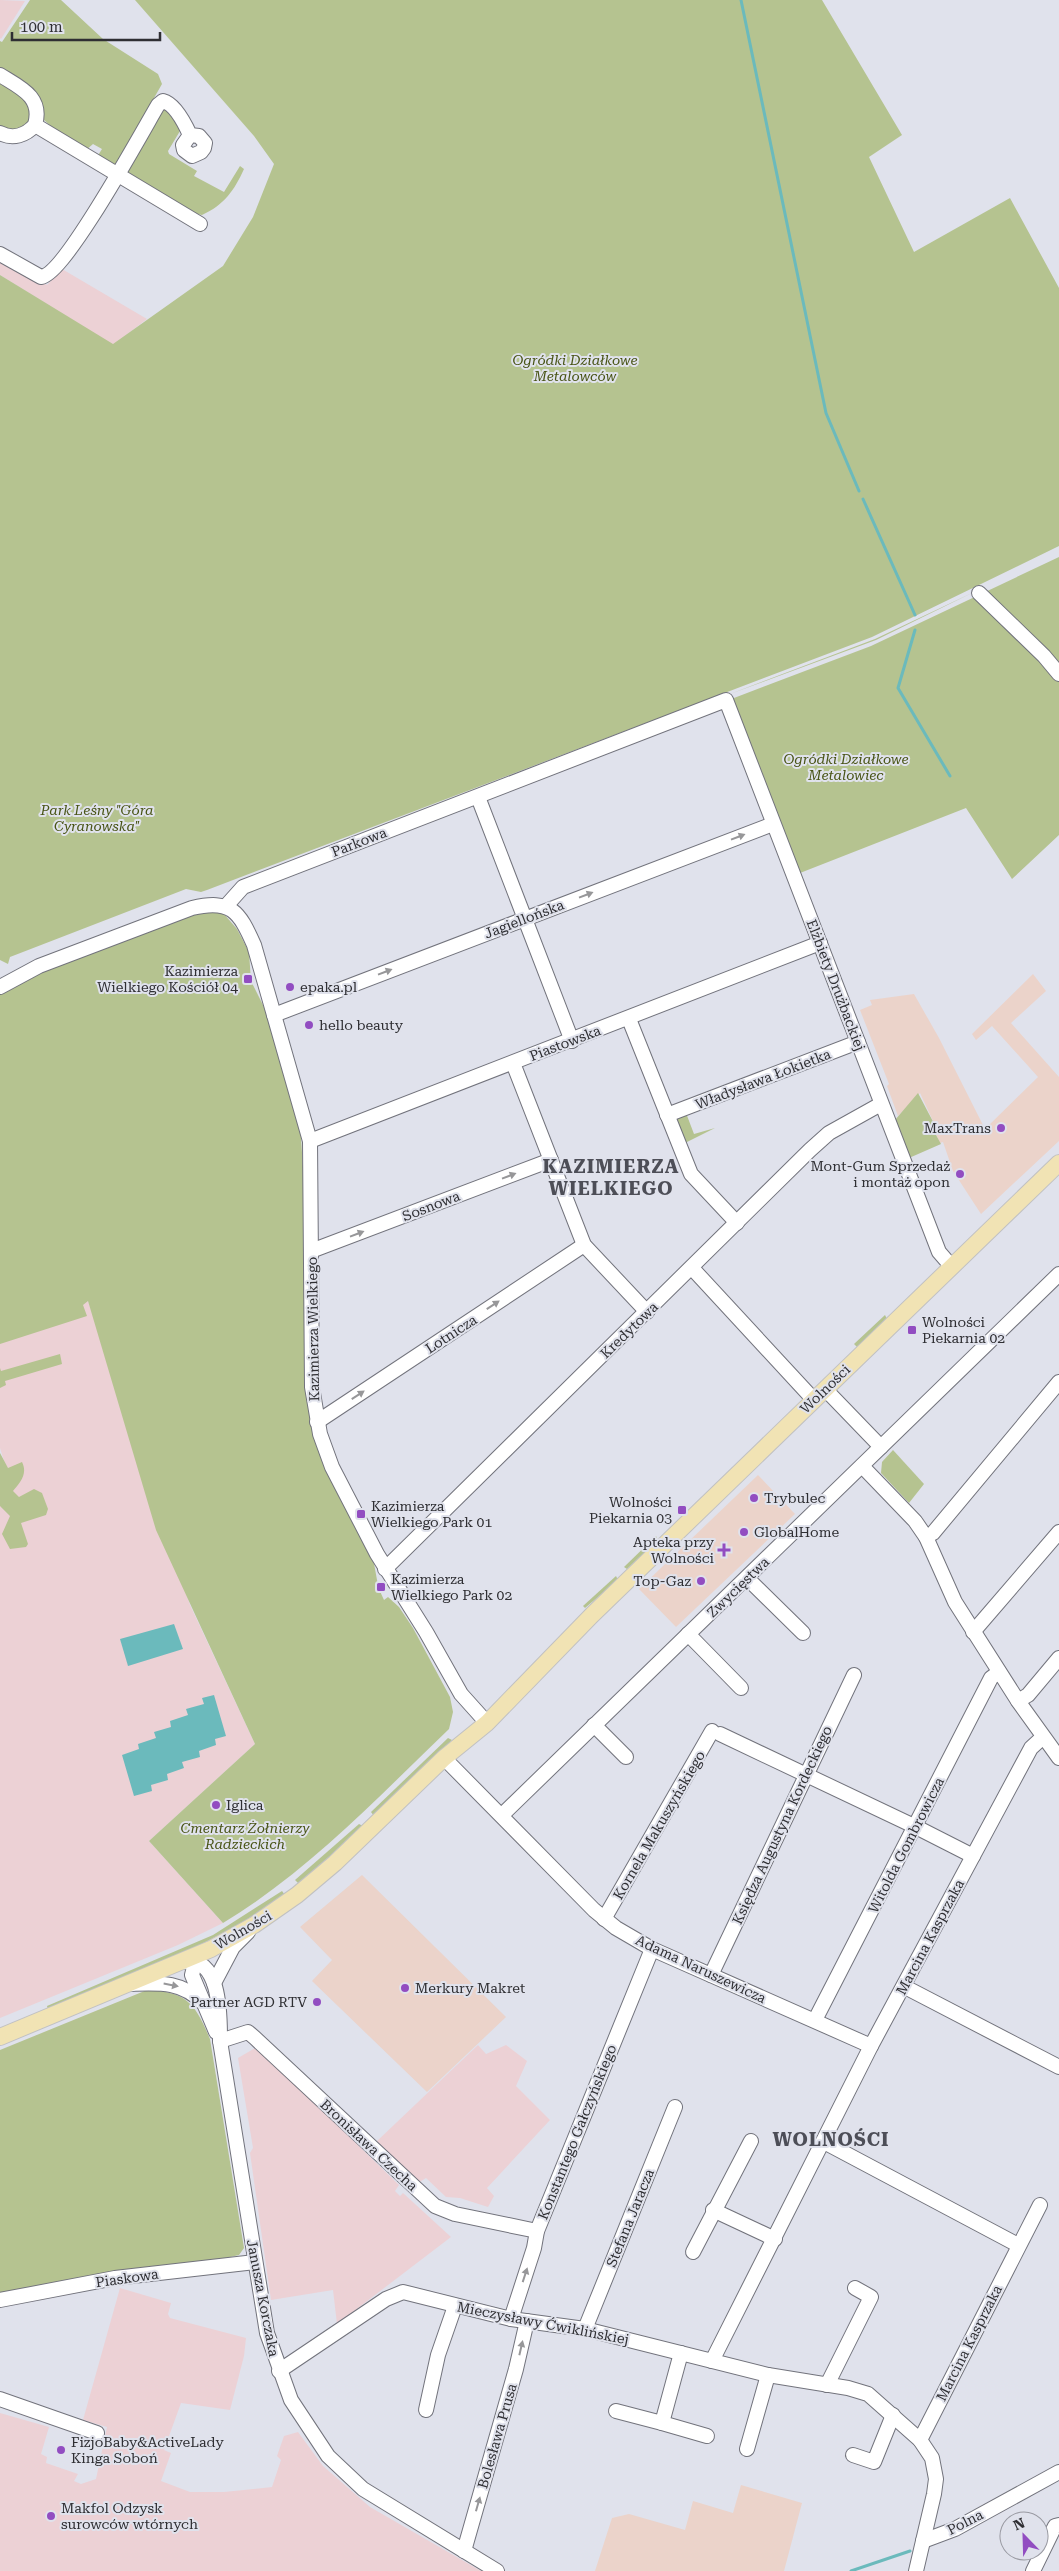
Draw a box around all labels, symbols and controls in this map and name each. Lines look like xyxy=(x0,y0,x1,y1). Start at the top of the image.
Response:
scale bar xyxy=(12,10,160,42)
text: 100 m xyxy=(20,18,63,36)
park label: Ogródki Działkowe Metalowców xyxy=(512,352,638,384)
park label: Ogródki Działkowe Metalowiec xyxy=(783,751,909,783)
park label: Park Leśny "Góra Cyranowska" xyxy=(39,802,154,834)
street label: Parkowa xyxy=(329,824,389,860)
one-way arrow xyxy=(730,833,745,841)
one-way arrow xyxy=(578,891,593,898)
street label: Jagiellońska xyxy=(482,896,566,942)
street label: Elżbiety Drużbackiej xyxy=(804,917,868,1053)
place label: Kazimierza Wielkiego Kościół 04 xyxy=(97,963,238,995)
one-way arrow xyxy=(378,968,392,976)
marker: Kazimierza Wielkiego Kościół 04 xyxy=(242,973,254,985)
place label: epaka.pl xyxy=(300,979,358,995)
marker: epaka.pl xyxy=(284,981,296,993)
place label: hello beauty xyxy=(319,1017,404,1033)
marker: hello beauty xyxy=(303,1019,315,1031)
street label: Piastowska xyxy=(527,1022,603,1064)
street label: Władysława Łokietka xyxy=(693,1046,833,1112)
place label: MaxTrans xyxy=(924,1120,991,1136)
marker: MaxTrans xyxy=(995,1122,1007,1134)
district label: KAZIMIERZA WIELKIEGO xyxy=(543,1155,679,1200)
place label: Mont-Gum Sprzedaż i montaż opon xyxy=(810,1158,950,1190)
marker: Mont-Gum Sprzedaż i montaż opon xyxy=(954,1168,966,1180)
one-way arrow xyxy=(501,1172,516,1179)
street label: Sosnowa xyxy=(400,1188,462,1224)
one-way arrow xyxy=(349,1230,364,1237)
street label: Kazimierza Wielkiego xyxy=(304,1257,322,1401)
street label: Kredytowa xyxy=(597,1298,661,1361)
one-way arrow xyxy=(487,1301,500,1310)
street label: Lotnicza xyxy=(422,1311,480,1357)
place label: Wolności Piekarnia 02 xyxy=(922,1314,1005,1346)
marker: Wolności Piekarnia 02 xyxy=(906,1324,918,1336)
street label: Wolności xyxy=(797,1361,854,1417)
one-way arrow xyxy=(351,1390,364,1400)
place label: Trybulec xyxy=(764,1490,825,1506)
marker: Trybulec xyxy=(748,1492,760,1504)
place label: Wolności Piekarnia 03 xyxy=(589,1494,673,1526)
place label: Kazimierza Wielkiego Park 01 xyxy=(371,1498,492,1530)
marker: Wolności Piekarnia 03 xyxy=(676,1504,688,1516)
marker: Kazimierza Wielkiego Park 01 xyxy=(355,1508,367,1520)
place label: GlobalHome xyxy=(754,1524,839,1540)
marker: GlobalHome xyxy=(738,1526,750,1538)
place label: Apteka przy Wolności xyxy=(633,1534,715,1566)
marker: Apteka przy Wolności xyxy=(718,1544,730,1556)
street label: Zwycięstwa xyxy=(704,1553,772,1620)
place label: Kazimierza Wielkiego Park 02 xyxy=(391,1571,512,1603)
place label: Top-Gaz xyxy=(633,1573,691,1589)
marker: Top-Gaz xyxy=(695,1575,707,1587)
marker: Kazimierza Wielkiego Park 02 xyxy=(375,1581,387,1593)
street label: Księdza Augustyna Kordeckiego xyxy=(729,1723,835,1927)
street label: Kornela Makuszyńskiego xyxy=(610,1748,708,1902)
street label: Witolda Gombrowicza xyxy=(865,1774,947,1915)
place label: Iglica xyxy=(226,1797,264,1813)
marker: Iglica xyxy=(210,1799,222,1811)
park label: Cmentarz Żołnierzy Radzieckich xyxy=(181,1820,310,1852)
street label: Marcina Kasprzaka xyxy=(893,1876,967,1997)
street label: Wolności xyxy=(212,1907,275,1953)
street label: Adama Naruszewicza xyxy=(633,1932,769,2006)
place label: Merkury Makret xyxy=(415,1980,525,1996)
one-way arrow xyxy=(164,1981,180,1989)
marker: Merkury Makret xyxy=(399,1982,411,1994)
place label: Partner AGD RTV xyxy=(190,1994,307,2010)
marker: Partner AGD RTV xyxy=(311,1996,323,2008)
street label: Konstantego Gałczyńskiego xyxy=(535,2042,619,2222)
street label: Bronisława Czecha xyxy=(317,2096,421,2194)
district label: WOLNOŚCI xyxy=(772,2128,890,2151)
street label: Stefana Jaracza xyxy=(603,2166,657,2269)
street label: Janusza Korczaka xyxy=(244,2238,282,2358)
street label: Piaskowa xyxy=(94,2266,160,2290)
one-way arrow xyxy=(521,2267,529,2282)
street label: Marcina Kasprzaka xyxy=(933,2282,1005,2404)
street label: Mieczysławy Ćwiklińskiej xyxy=(456,2298,630,2348)
one-way arrow xyxy=(517,2340,525,2355)
street label: Bolesława Prusa xyxy=(474,2381,520,2490)
place label: FizjoBaby&ActiveLady Kinga Soboń xyxy=(71,2434,224,2466)
marker: FizjoBaby&ActiveLady Kinga Soboń xyxy=(55,2444,67,2456)
one-way arrow xyxy=(474,2497,482,2512)
place label: Makfol Odzysk surowców wtórnych xyxy=(61,2500,198,2532)
street label: Polna xyxy=(944,2506,986,2538)
marker: Makfol Odzysk surowców wtórnych xyxy=(45,2510,57,2522)
north arrow xyxy=(999,2511,1049,2561)
text: N xyxy=(1011,2514,1027,2534)

